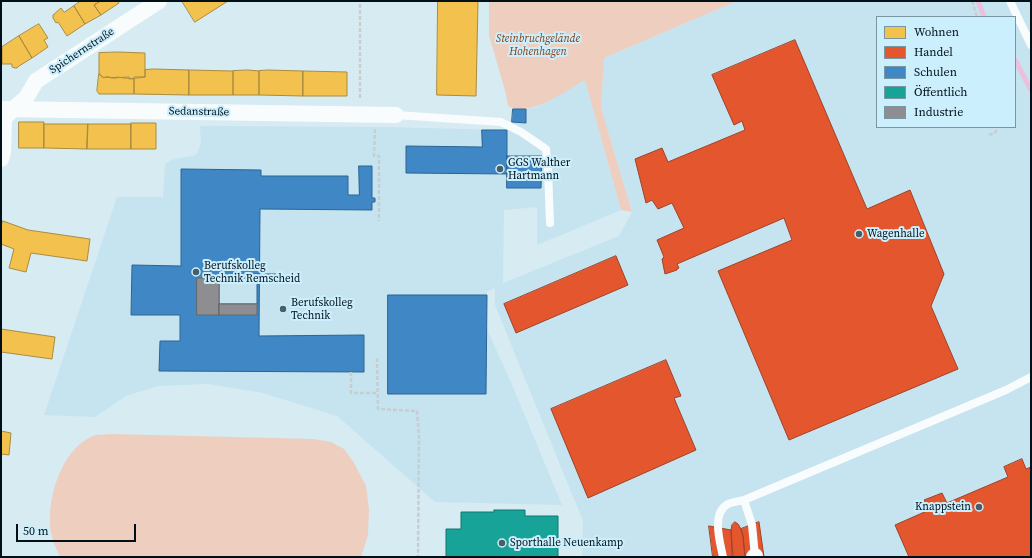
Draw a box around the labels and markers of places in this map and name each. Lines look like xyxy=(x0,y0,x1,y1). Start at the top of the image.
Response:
place label: GGS Walther Hartmann xyxy=(508,156,570,182)
marker: GGS Walther Hartmann xyxy=(495,164,505,174)
place label: Wagenhalle xyxy=(867,227,925,241)
marker: Wagenhalle xyxy=(854,229,864,239)
place label: Berufskolleg Technik Remscheid xyxy=(204,259,300,285)
marker: Berufskolleg Technik Remscheid xyxy=(191,267,201,277)
place label: Berufskolleg Technik xyxy=(291,296,353,322)
marker: Berufskolleg Technik xyxy=(278,304,288,314)
place label: Knappstein xyxy=(915,500,971,514)
marker: Knappstein xyxy=(974,502,984,512)
place label: Sporthalle Neuenkamp xyxy=(510,536,623,550)
marker: Sporthalle Neuenkamp xyxy=(497,538,507,548)

